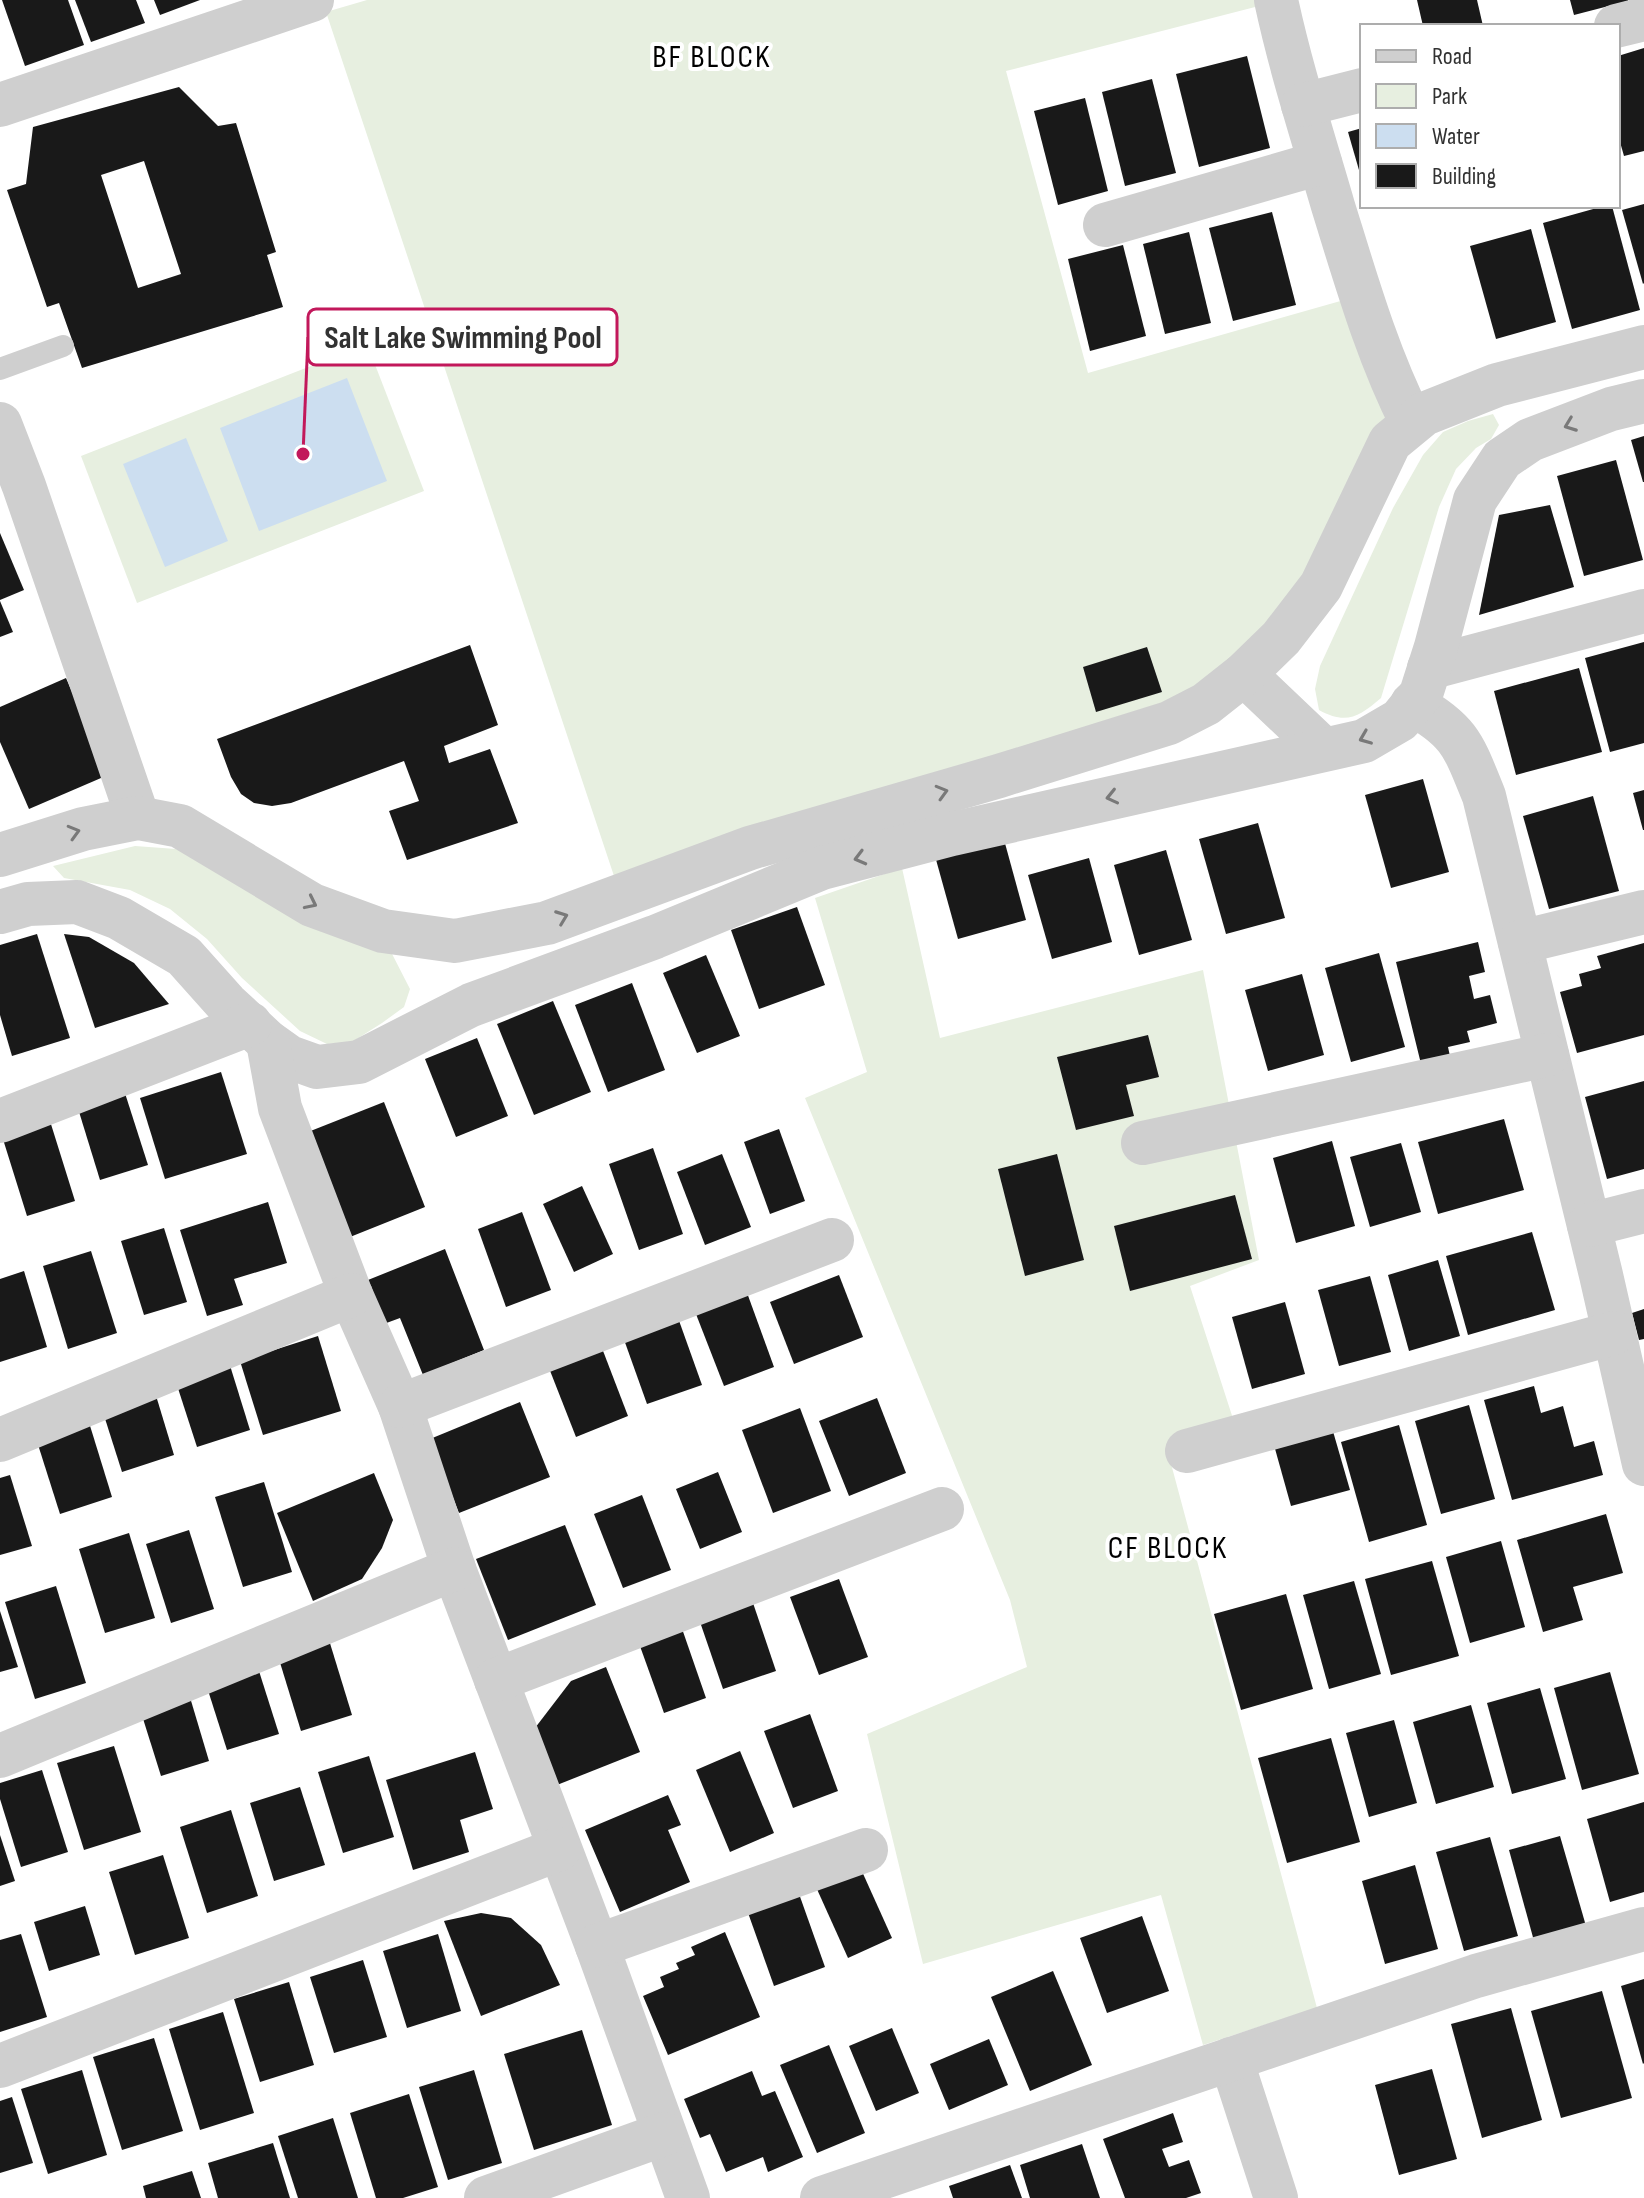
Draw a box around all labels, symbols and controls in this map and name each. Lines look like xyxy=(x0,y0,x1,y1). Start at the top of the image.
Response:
legend xyxy=(1360,24,1620,208)
district label: BF BLOCK xyxy=(652,38,772,77)
text: Road xyxy=(1432,42,1472,71)
text: Park xyxy=(1432,82,1467,111)
text: Water xyxy=(1432,122,1480,151)
text: Building xyxy=(1432,162,1496,191)
callout: Salt Lake Swimming Pool xyxy=(308,309,617,365)
text: Salt Lake Swimming Pool xyxy=(324,319,602,358)
one-way arrow xyxy=(1564,415,1578,432)
one-way arrow xyxy=(1359,728,1373,745)
one-way arrow xyxy=(935,785,949,801)
one-way arrow xyxy=(1106,788,1120,805)
one-way arrow xyxy=(67,825,81,841)
one-way arrow xyxy=(853,849,867,866)
one-way arrow xyxy=(303,893,318,909)
one-way arrow xyxy=(554,910,568,927)
district label: CF BLOCK xyxy=(1108,1529,1228,1568)

